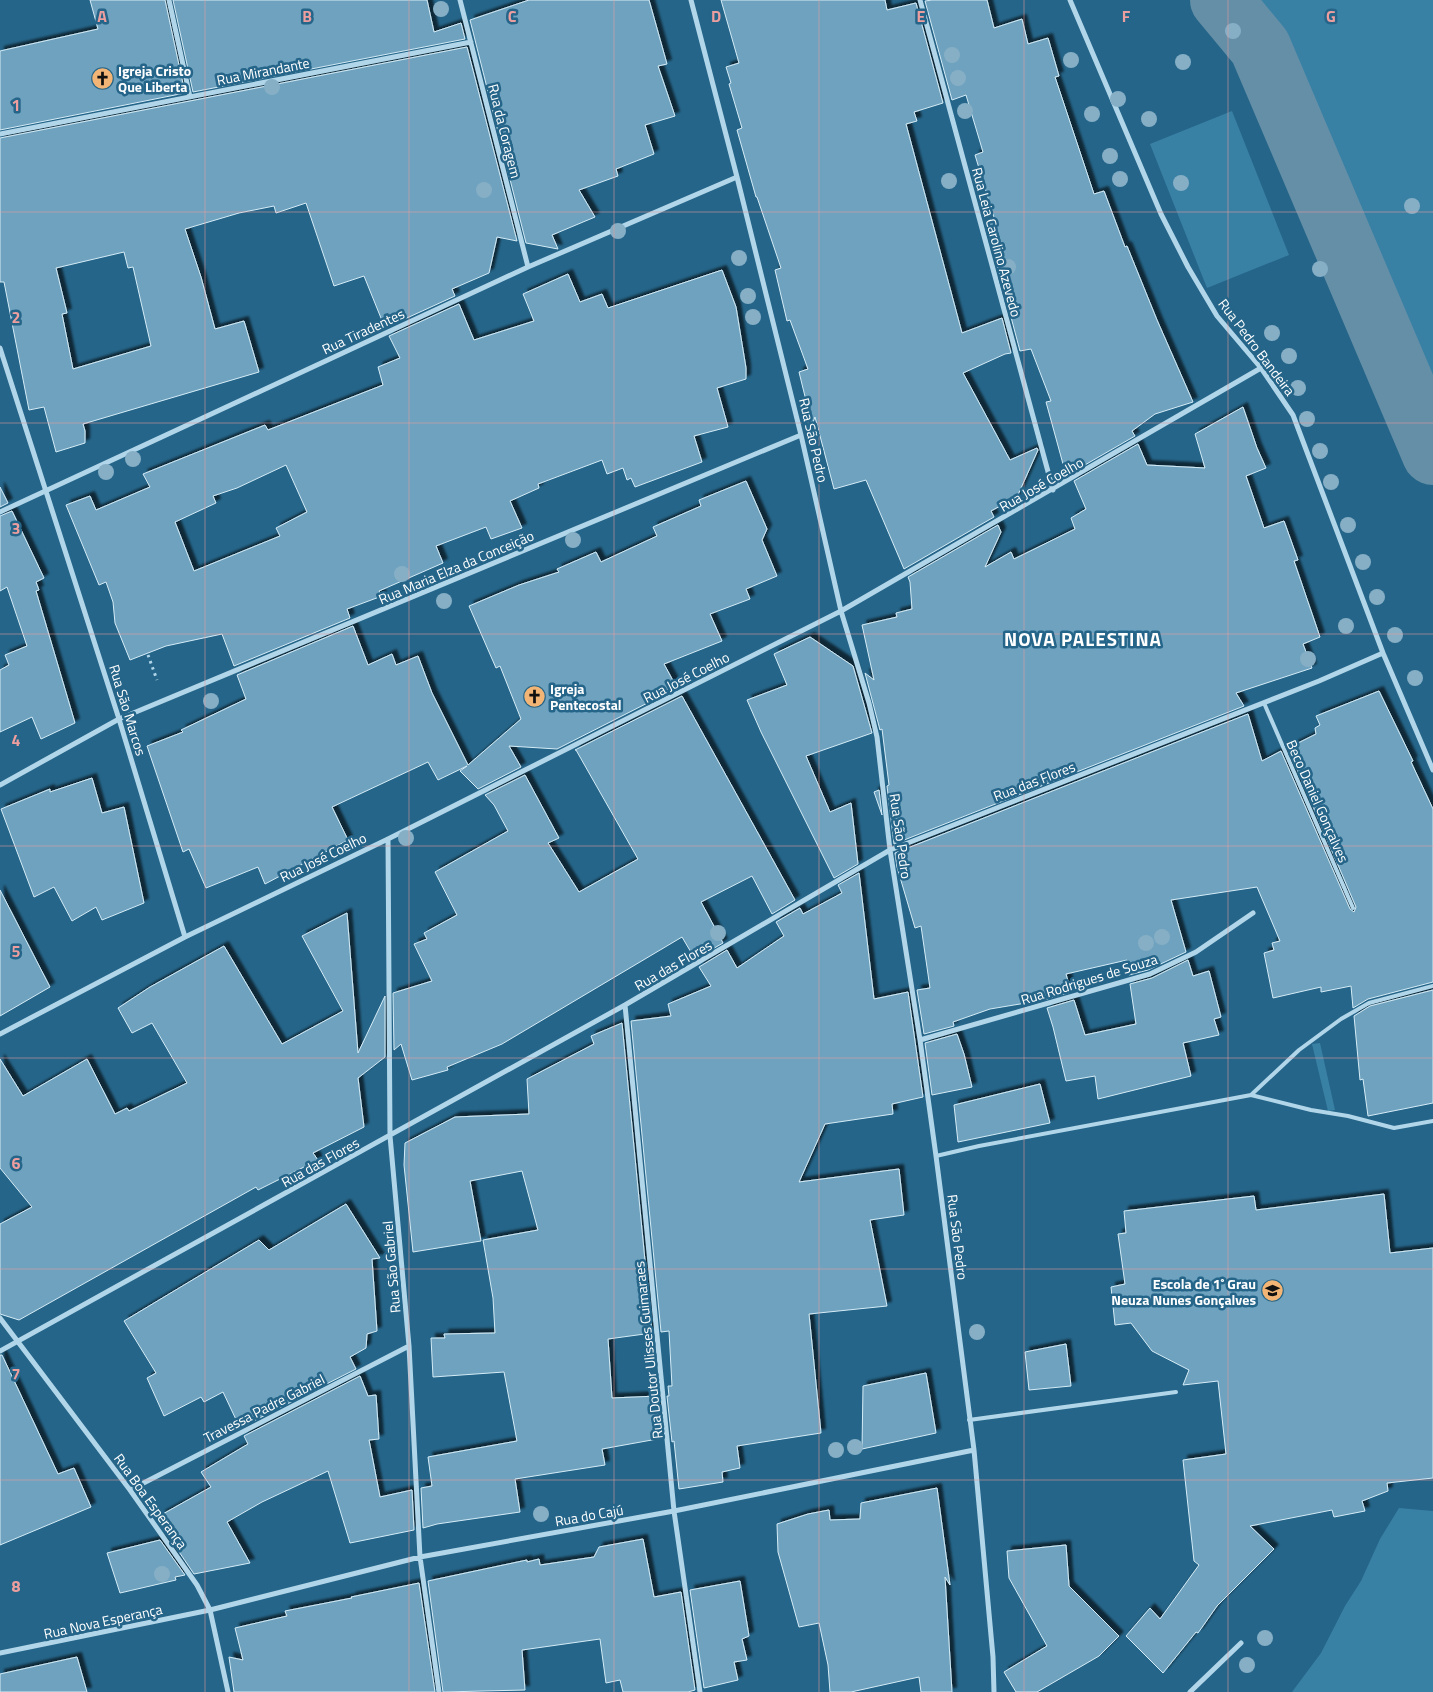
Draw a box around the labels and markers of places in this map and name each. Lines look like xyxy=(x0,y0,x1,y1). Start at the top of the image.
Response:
place label: Igreja Cristo Que Liberta xyxy=(118,60,191,97)
church icon: Igreja Cristo Que Liberta xyxy=(90,66,114,90)
place label: Igreja Pentecostal xyxy=(550,678,622,715)
church icon: Igreja Pentecostal xyxy=(522,684,546,708)
place label: Escola de 1˚ Grau Neuza Nunes Gonçalves xyxy=(1111,1273,1256,1310)
school or university icon: Escola de 1˚ Grau Neuza Nunes Gonçalves xyxy=(1260,1279,1284,1303)

